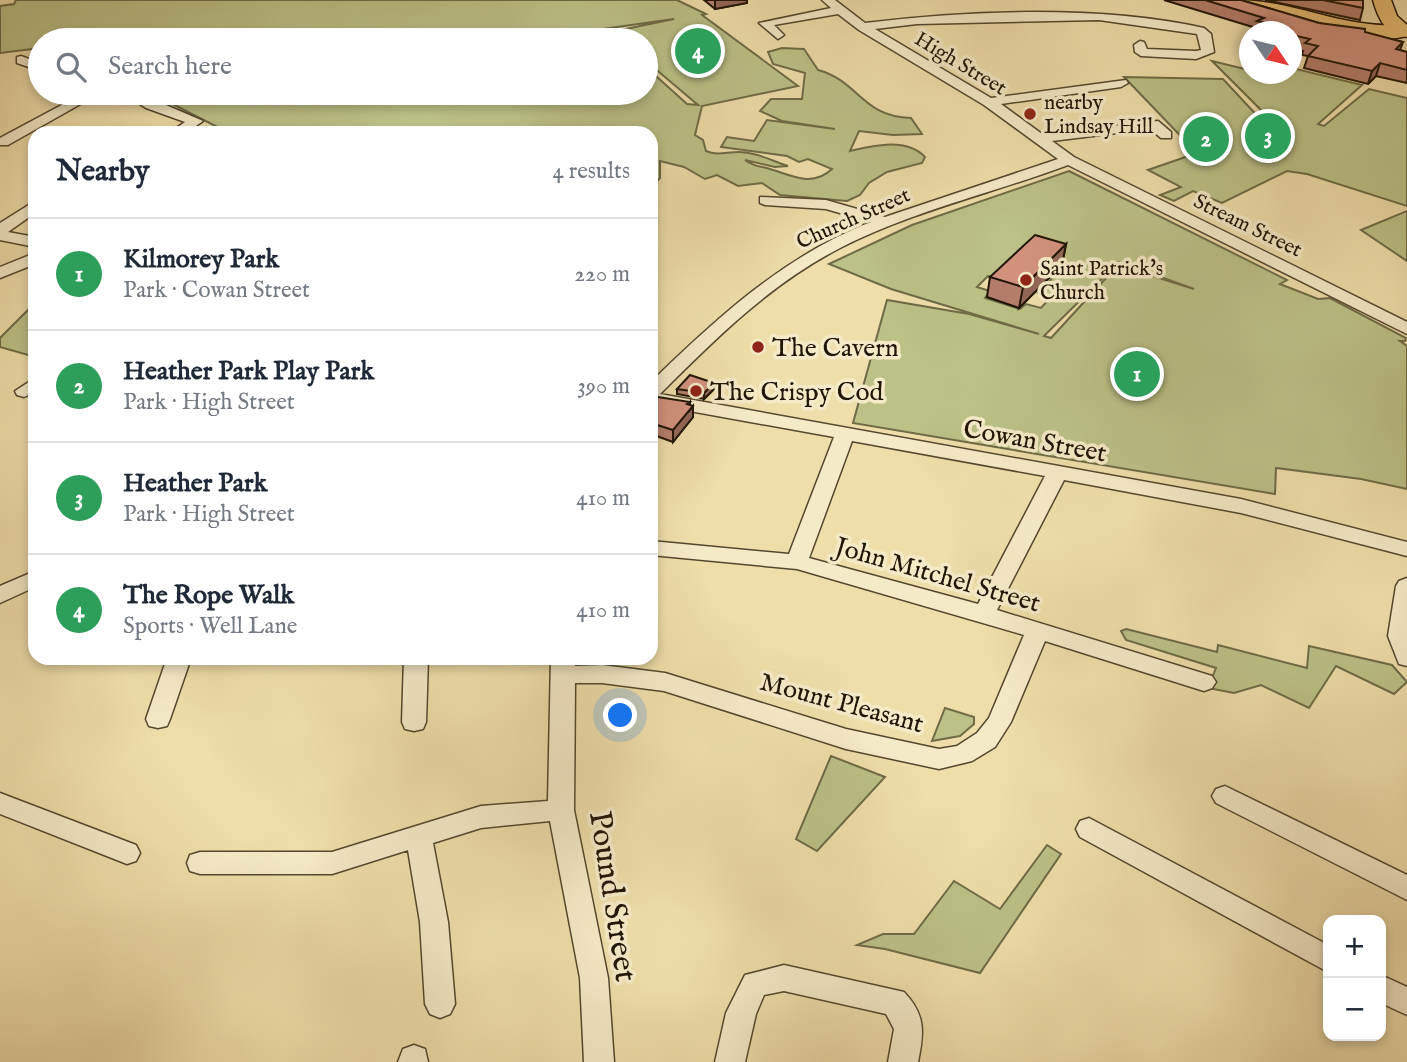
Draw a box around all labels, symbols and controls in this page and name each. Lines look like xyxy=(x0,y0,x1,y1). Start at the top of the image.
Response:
north arrow xyxy=(1239,21,1302,84)
pin: 4 xyxy=(675,25,721,77)
street label: High Street xyxy=(909,26,1011,102)
search box xyxy=(28,28,658,105)
icon: search xyxy=(52,48,90,86)
text: Search here xyxy=(108,50,232,83)
place label: nearby Lindsay Hill xyxy=(1044,90,1154,141)
marker: nearby Lindsay Hill xyxy=(1022,106,1038,122)
pin: 3 xyxy=(1245,110,1291,162)
pin: 2 xyxy=(1183,113,1229,165)
text: Nearby xyxy=(56,153,149,191)
text: 4 results xyxy=(552,157,630,186)
street label: Church Street xyxy=(793,182,915,256)
street label: Stream Street xyxy=(1189,188,1306,264)
text: Kilmorey Park xyxy=(123,243,279,276)
place label: Saint Patrick's Church xyxy=(1040,256,1163,307)
text: 1 xyxy=(75,260,83,289)
text: 220 m xyxy=(574,260,630,289)
marker: Saint Patrick's Church xyxy=(1018,272,1034,288)
text: Park · Cowan Street xyxy=(123,276,310,305)
place label: The Cavern xyxy=(772,332,899,365)
marker: The Cavern xyxy=(750,339,766,355)
pin: 1 xyxy=(1114,348,1160,400)
text: Heather Park Play Park xyxy=(123,355,374,388)
text: 2 xyxy=(74,372,84,401)
text: 390 m xyxy=(577,372,630,401)
place label: The Crispy Cod xyxy=(710,376,883,409)
marker: The Crispy Cod xyxy=(688,383,704,399)
text: Park · High Street xyxy=(123,388,295,417)
street label: Cowan Street xyxy=(961,413,1109,470)
text: Heather Park xyxy=(123,467,267,500)
text: 3 xyxy=(75,484,83,513)
text: 410 m xyxy=(576,484,630,513)
text: Park · High Street xyxy=(123,500,295,529)
street label: John Mitchel Street xyxy=(828,530,1044,620)
text: The Rope Walk xyxy=(123,579,294,612)
text: 4 xyxy=(73,596,85,625)
text: 410 m xyxy=(576,596,630,625)
text: Sports · Well Lane xyxy=(123,612,297,641)
street label: Mount Pleasant xyxy=(756,666,927,741)
your location xyxy=(603,698,637,732)
street label: Pound Street xyxy=(578,808,645,985)
map controls xyxy=(1323,915,1386,1041)
button: + xyxy=(1323,915,1386,978)
button: − xyxy=(1323,978,1386,1041)

